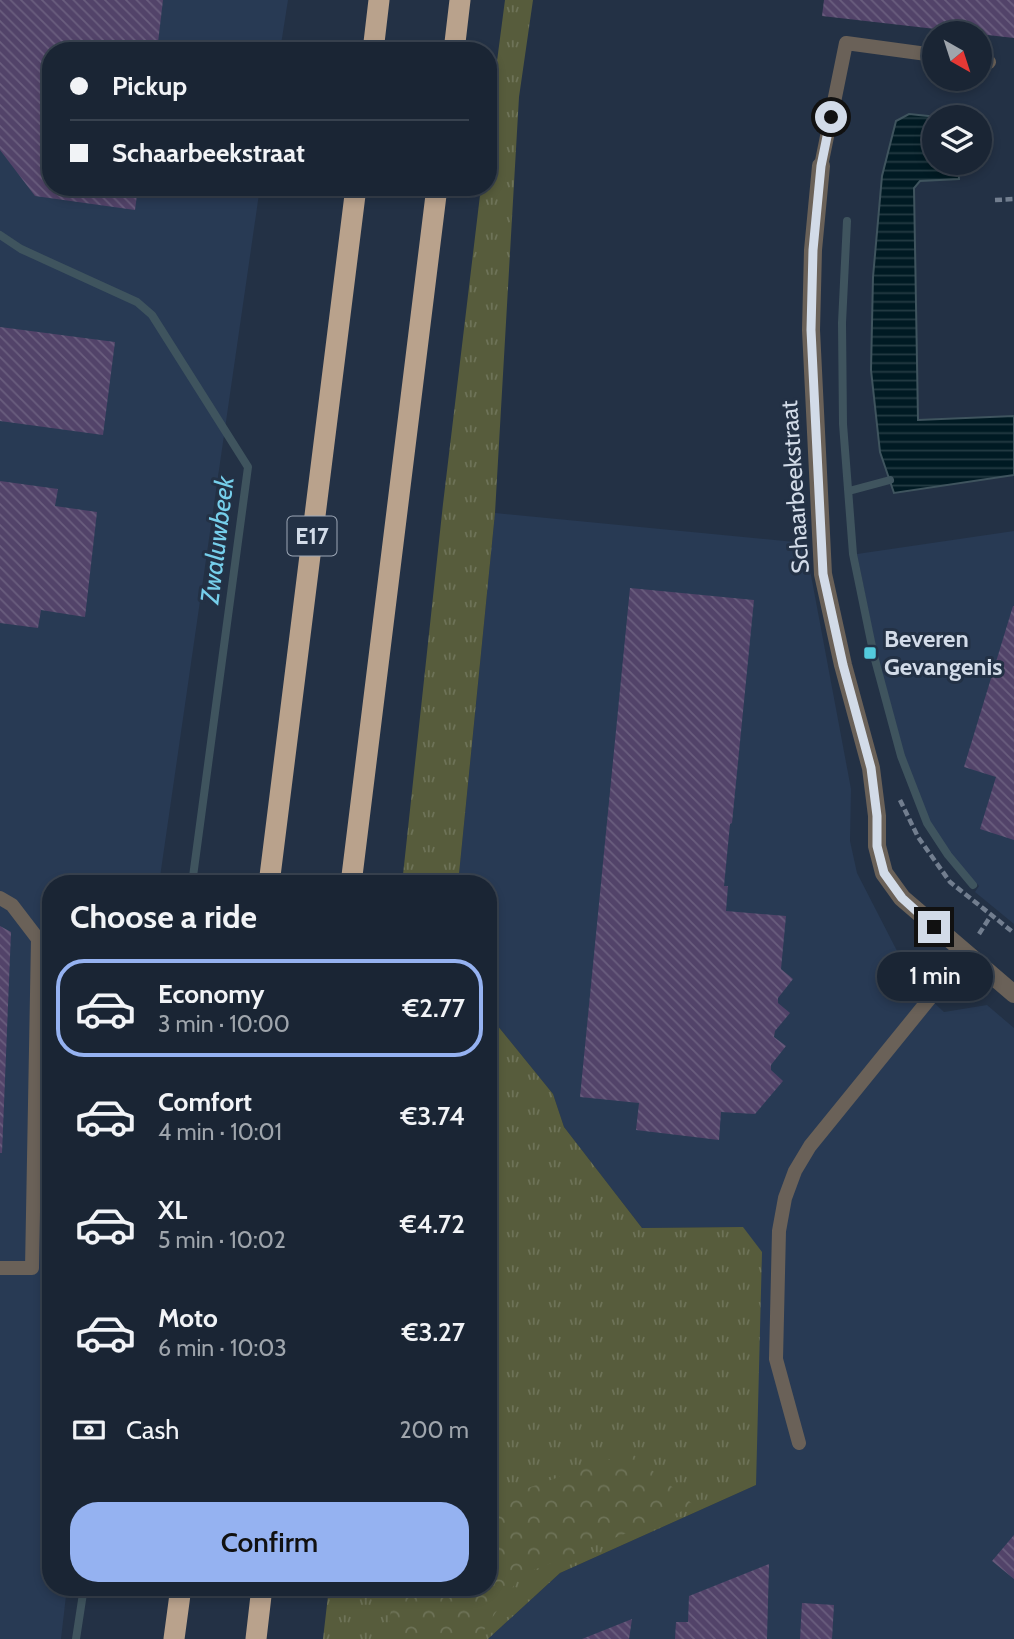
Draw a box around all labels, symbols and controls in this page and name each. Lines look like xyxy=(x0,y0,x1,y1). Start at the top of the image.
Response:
north arrow xyxy=(922,21,992,91)
map controls xyxy=(922,21,992,175)
text: Pickup xyxy=(112,70,187,102)
route start xyxy=(815,101,847,133)
button: layers xyxy=(922,105,992,175)
text: Schaarbeekstraat xyxy=(112,137,305,169)
street label: Schaarbeekstraat xyxy=(774,399,815,575)
water label: Zwaluwbeek xyxy=(193,474,241,608)
road number: E17 xyxy=(288,516,336,556)
place label: Beveren Gevangenis xyxy=(884,624,1003,681)
marker: Beveren Gevangenis xyxy=(862,645,878,661)
text: Choose a ride xyxy=(70,897,257,936)
route end xyxy=(918,911,950,943)
callout: 1 min xyxy=(876,951,992,1000)
text: 1 min xyxy=(909,962,961,990)
icon: car xyxy=(74,977,137,1040)
text: Economy xyxy=(158,978,264,1010)
text: €2.77 xyxy=(402,992,465,1024)
text: 3 min · 10:00 xyxy=(158,1010,290,1038)
icon: car xyxy=(74,1085,137,1148)
text: Comfort xyxy=(158,1086,252,1118)
text: €3.74 xyxy=(400,1100,465,1132)
text: 4 min · 10:01 xyxy=(158,1118,282,1146)
icon: car xyxy=(74,1193,137,1256)
text: XL xyxy=(158,1194,187,1226)
text: €4.72 xyxy=(400,1208,465,1240)
text: 5 min · 10:02 xyxy=(158,1226,286,1254)
icon: car xyxy=(74,1301,137,1364)
text: Moto xyxy=(158,1302,218,1334)
text: €3.27 xyxy=(402,1316,465,1348)
text: 6 min · 10:03 xyxy=(158,1334,287,1362)
icon: cash xyxy=(70,1411,108,1449)
text: Cash xyxy=(126,1414,179,1446)
text: 200 m xyxy=(399,1416,469,1444)
button: Confirm xyxy=(70,1502,469,1582)

